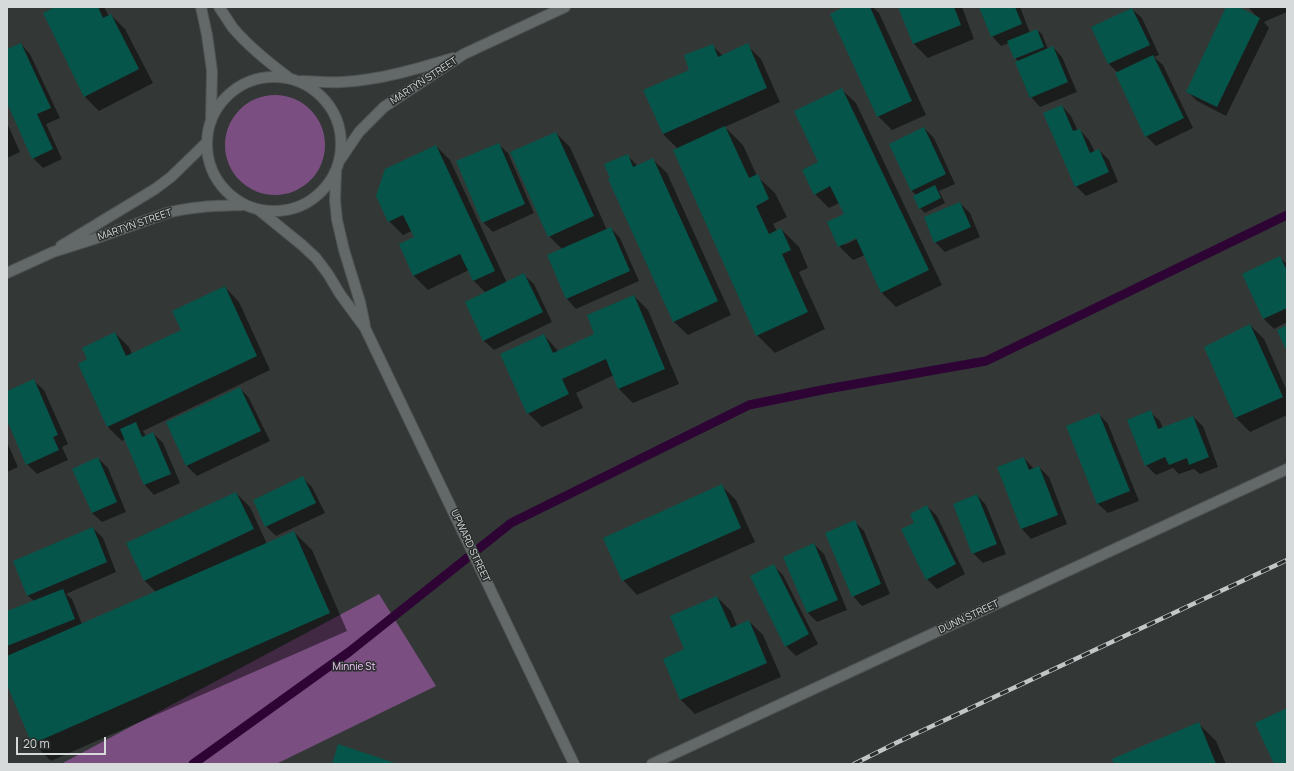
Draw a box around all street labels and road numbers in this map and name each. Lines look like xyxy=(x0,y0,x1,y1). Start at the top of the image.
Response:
street label: MARTYN STREET xyxy=(388,55,460,107)
street label: MARTYN STREET xyxy=(96,207,174,243)
street label: UPWARD STREET xyxy=(448,508,492,584)
street label: DUNN STREET xyxy=(937,598,1001,636)

